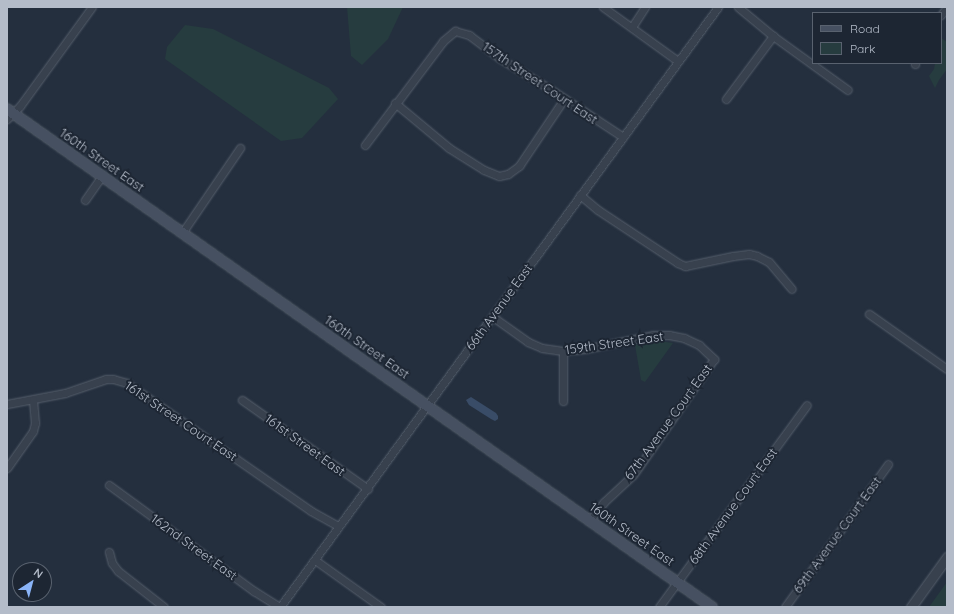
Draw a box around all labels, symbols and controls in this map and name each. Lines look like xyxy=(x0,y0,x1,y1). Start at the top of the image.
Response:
legend xyxy=(812,12,942,64)
text: Road xyxy=(850,21,880,36)
street label: 157th Street Court East xyxy=(479,39,601,127)
text: Park xyxy=(850,41,875,56)
street label: 160th Street East xyxy=(57,125,147,195)
street label: 66th Avenue East xyxy=(462,261,536,353)
street label: 160th Street East xyxy=(322,312,412,382)
street label: 159th Street East xyxy=(564,328,664,358)
street label: 67th Avenue Court East xyxy=(621,361,715,483)
street label: 161st Street Court East xyxy=(122,378,240,464)
street label: 161st Street East xyxy=(262,411,348,479)
street label: 68th Avenue Court East xyxy=(686,445,780,567)
street label: 69th Avenue Court East xyxy=(790,474,884,596)
street label: 160th Street East xyxy=(587,499,677,569)
street label: 162nd Street East xyxy=(148,510,240,584)
north arrow xyxy=(12,562,52,602)
text: N xyxy=(31,565,46,581)

